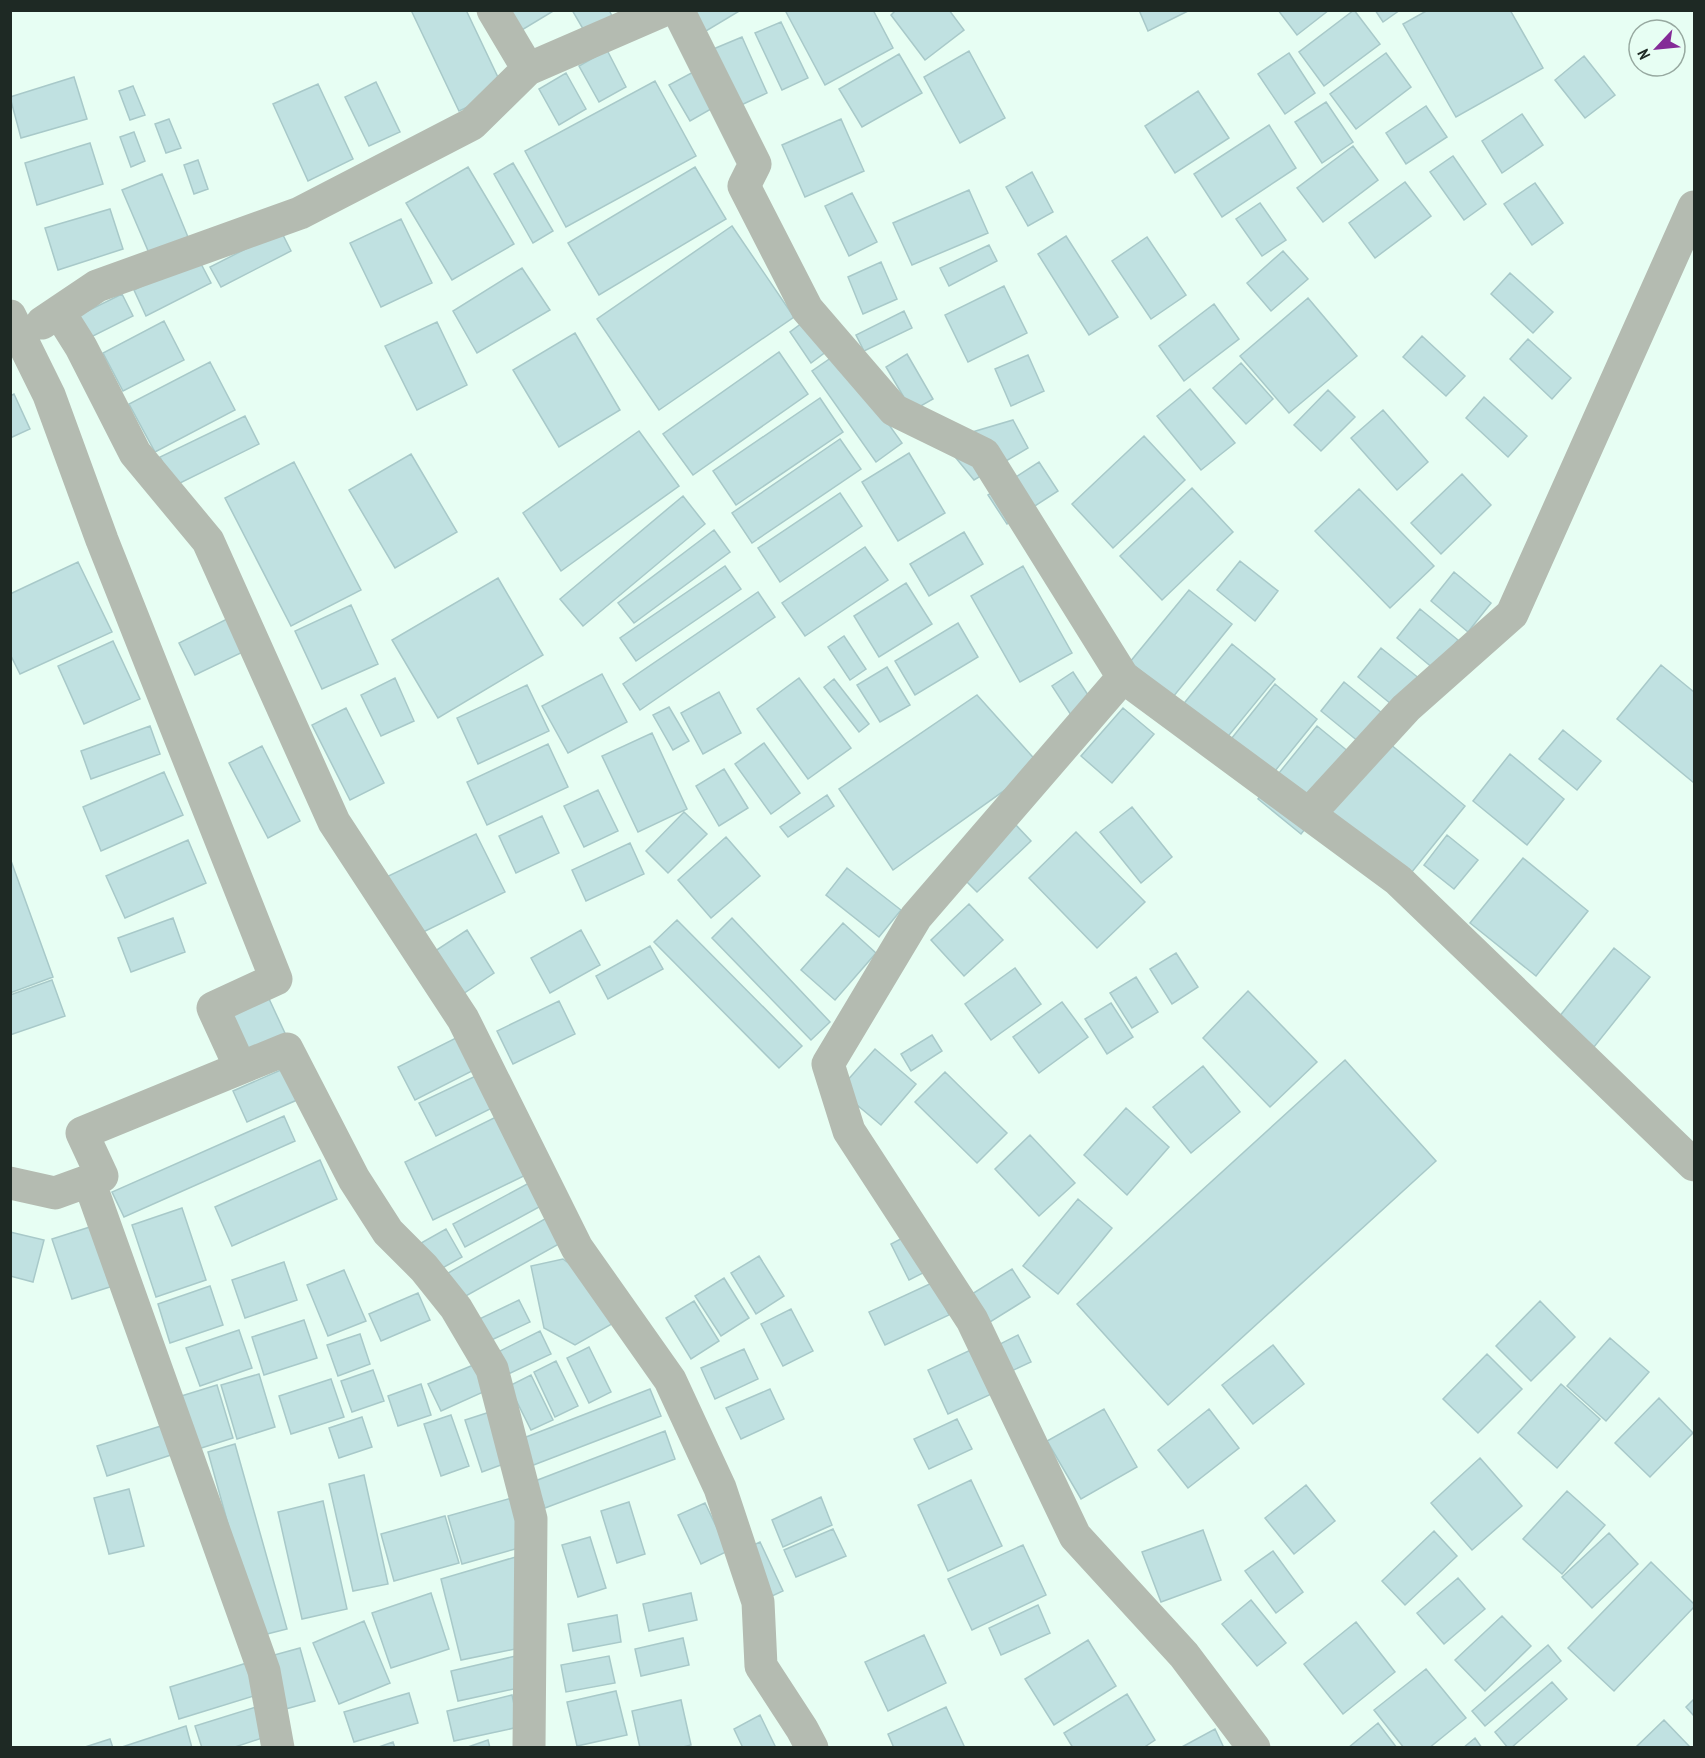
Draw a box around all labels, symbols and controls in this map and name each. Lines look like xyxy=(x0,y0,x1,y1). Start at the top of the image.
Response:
north arrow xyxy=(1627,18,1687,78)
text: N xyxy=(1633,46,1654,63)

